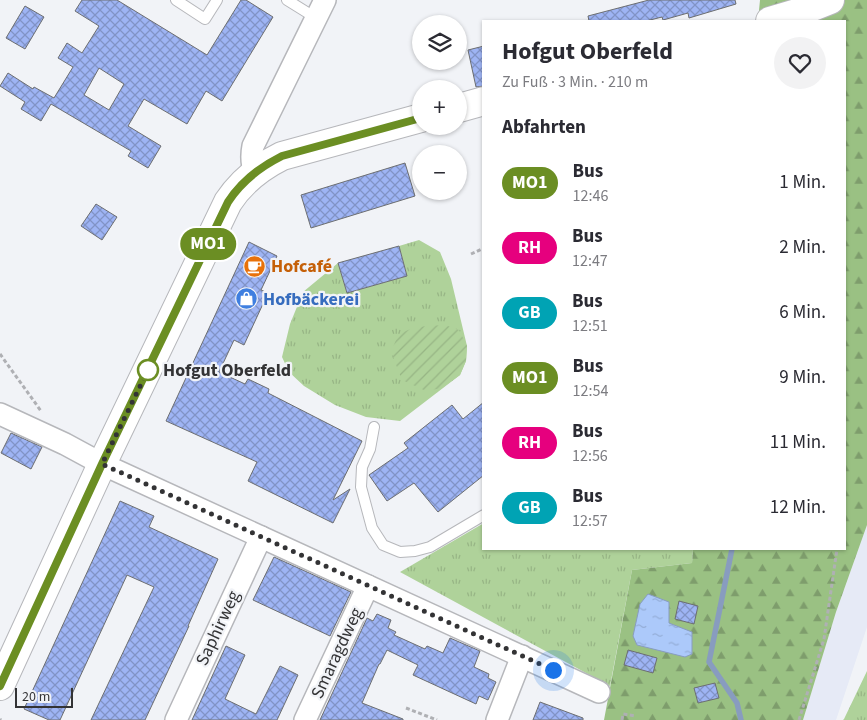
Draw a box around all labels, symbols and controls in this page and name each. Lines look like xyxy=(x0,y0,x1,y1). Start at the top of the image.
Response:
map controls xyxy=(412,15,467,200)
button: layers xyxy=(412,15,467,70)
text: Hofgut Oberfeld xyxy=(502,34,673,69)
button: heart xyxy=(774,37,826,89)
text: Zu Fuß · 3 Min. · 210 m xyxy=(502,71,648,93)
button: + xyxy=(412,80,467,135)
text: Abfahrten xyxy=(502,114,586,141)
button: − xyxy=(412,145,467,200)
text: Bus xyxy=(573,158,603,185)
text: 1 Min. xyxy=(779,169,826,196)
text: MO1 xyxy=(512,170,548,195)
text: 12:46 xyxy=(573,185,608,207)
text: Bus xyxy=(572,223,603,250)
line badge: MO1 xyxy=(179,228,237,260)
text: MO1 xyxy=(190,231,226,256)
text: 2 Min. xyxy=(779,234,826,261)
text: RH xyxy=(518,235,541,260)
text: 12:47 xyxy=(572,250,608,272)
cafe icon: Hofcafé xyxy=(243,254,267,278)
place label: Hofcafé xyxy=(271,254,332,279)
shop icon: Hofbäckerei xyxy=(235,287,259,311)
place label: Hofbäckerei xyxy=(263,287,359,312)
text: Bus xyxy=(572,288,603,315)
text: 6 Min. xyxy=(779,299,826,326)
text: GB xyxy=(518,300,541,325)
text: 12:51 xyxy=(572,315,608,337)
text: Bus xyxy=(573,353,603,380)
place label: Hofgut Oberfeld xyxy=(163,358,291,383)
marker: Hofgut Oberfeld xyxy=(137,359,159,381)
text: 9 Min. xyxy=(779,364,826,391)
text: MO1 xyxy=(512,365,548,390)
text: 12:54 xyxy=(573,380,608,402)
text: Bus xyxy=(572,418,603,445)
text: 11 Min. xyxy=(770,429,826,456)
text: RH xyxy=(518,430,541,455)
text: 12:56 xyxy=(572,445,608,467)
text: Bus xyxy=(572,483,603,510)
text: 12 Min. xyxy=(770,494,826,521)
text: GB xyxy=(518,495,541,520)
text: 12:57 xyxy=(572,510,608,532)
street label: Saphirweg xyxy=(190,586,246,670)
street label: Smaragdweg xyxy=(305,603,369,703)
your location xyxy=(541,658,566,683)
scale bar xyxy=(15,685,72,708)
text: 20 m xyxy=(22,687,50,707)

